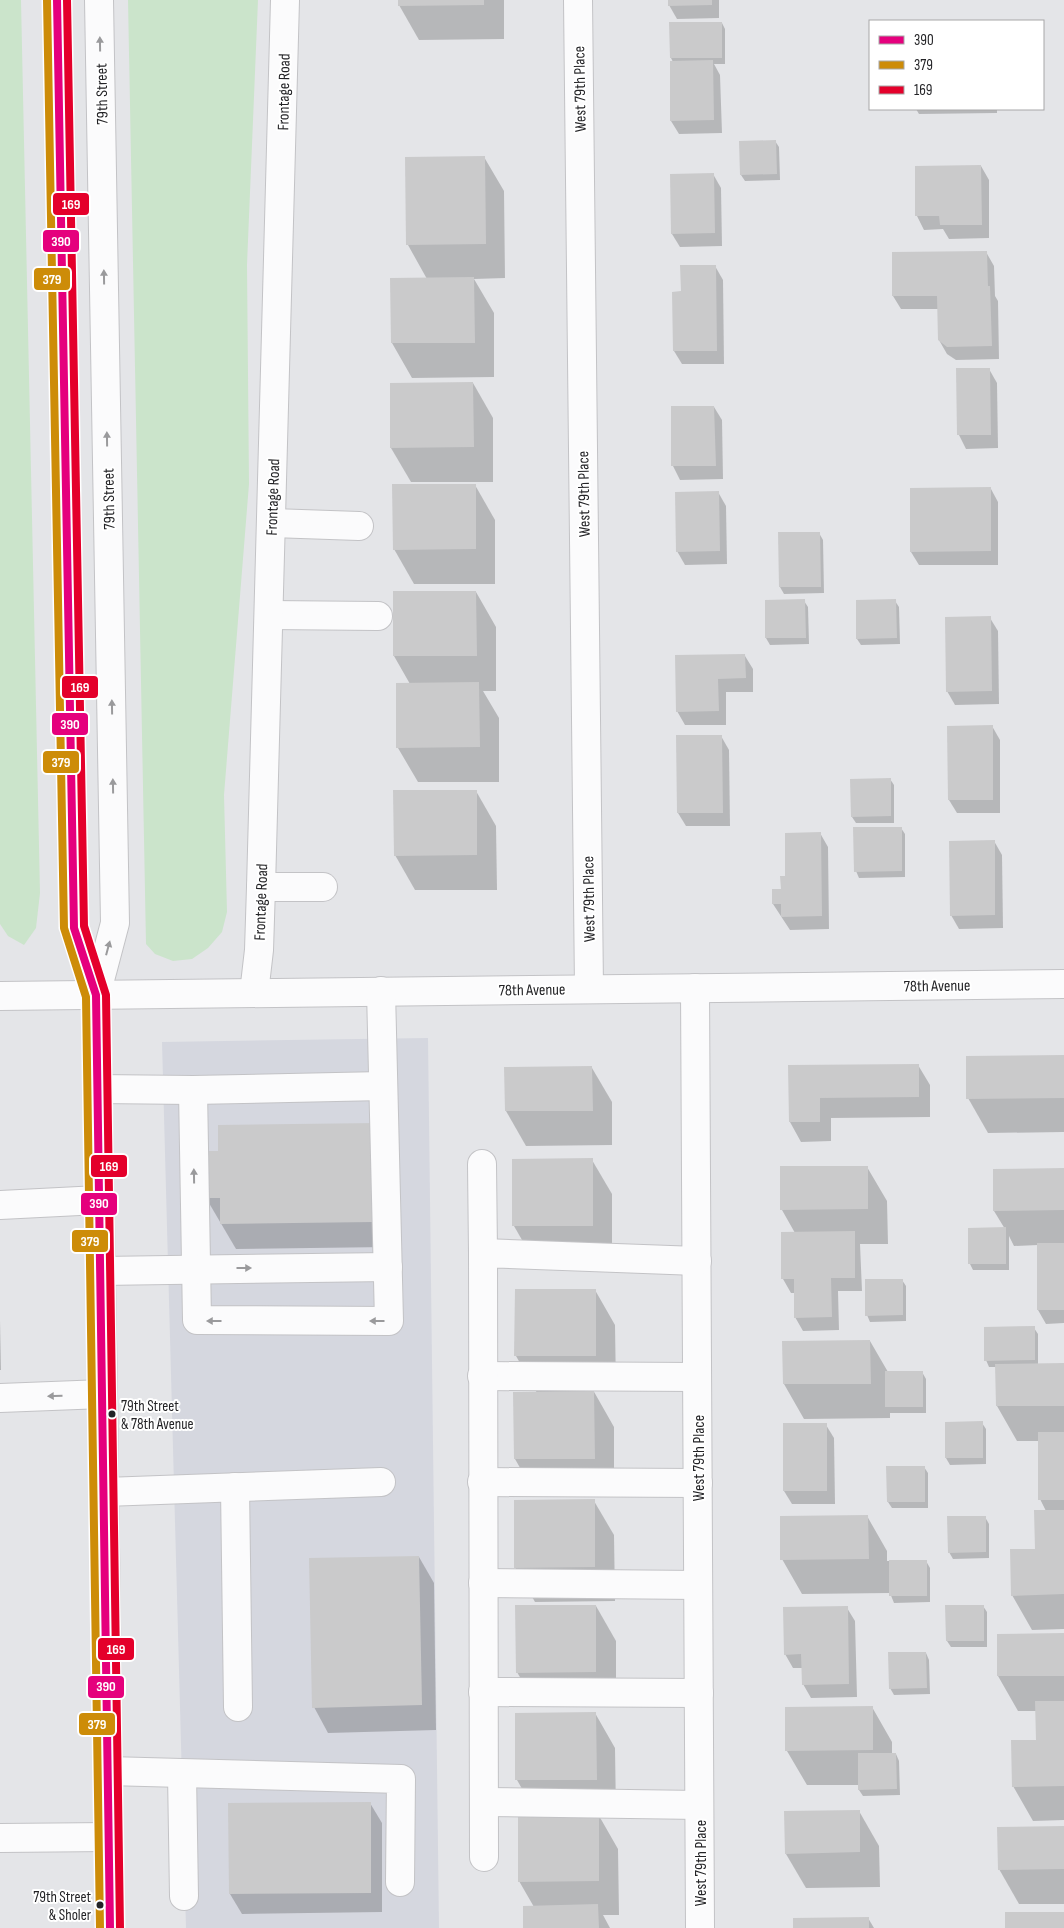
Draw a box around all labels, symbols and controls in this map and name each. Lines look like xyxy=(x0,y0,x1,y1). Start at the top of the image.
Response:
legend xyxy=(869,20,1044,110)
text: 390 xyxy=(914,31,934,50)
one-way arrow xyxy=(95,36,103,52)
street label: West 79th Place xyxy=(570,46,591,132)
street label: Frontage Road xyxy=(274,53,295,131)
text: 379 xyxy=(914,56,933,75)
street label: 79th Street xyxy=(92,63,113,125)
text: 169 xyxy=(914,81,932,100)
line badge: 169 xyxy=(52,192,90,216)
text: 169 xyxy=(62,196,81,213)
line badge: 390 xyxy=(42,229,80,253)
text: 390 xyxy=(51,233,71,250)
line badge: 379 xyxy=(33,267,71,291)
one-way arrow xyxy=(100,268,108,284)
text: 379 xyxy=(42,271,62,288)
one-way arrow xyxy=(103,431,111,447)
street label: West 79th Place xyxy=(574,451,595,537)
street label: Frontage Road xyxy=(263,458,284,536)
street label: 79th Street xyxy=(99,468,120,530)
line badge: 169 xyxy=(61,675,99,699)
text: 169 xyxy=(71,679,90,696)
one-way arrow xyxy=(108,698,116,714)
line badge: 390 xyxy=(51,712,89,736)
text: 390 xyxy=(60,716,80,733)
line badge: 379 xyxy=(42,750,80,774)
text: 379 xyxy=(51,754,71,771)
one-way arrow xyxy=(109,778,117,794)
street label: West 79th Place xyxy=(579,856,600,942)
street label: Frontage Road xyxy=(251,863,272,941)
one-way arrow xyxy=(105,940,113,955)
street label: 78th Avenue xyxy=(903,976,971,997)
street label: 78th Avenue xyxy=(498,980,566,1001)
line badge: 169 xyxy=(90,1154,128,1178)
text: 169 xyxy=(100,1158,119,1175)
one-way arrow xyxy=(190,1167,198,1183)
line badge: 390 xyxy=(80,1192,118,1216)
text: 390 xyxy=(89,1195,109,1212)
line badge: 379 xyxy=(71,1229,109,1253)
text: 379 xyxy=(80,1233,100,1250)
one-way arrow xyxy=(236,1264,252,1272)
one-way arrow xyxy=(206,1317,222,1325)
one-way arrow xyxy=(369,1317,385,1325)
one-way arrow xyxy=(47,1392,63,1400)
place label: 79th Street & 78th Avenue xyxy=(121,1397,194,1434)
marker: 79th Street & 78th Avenue xyxy=(107,1409,117,1419)
street label: West 79th Place xyxy=(690,1415,709,1501)
line badge: 169 xyxy=(97,1637,135,1661)
text: 169 xyxy=(107,1641,126,1658)
line badge: 390 xyxy=(87,1675,125,1699)
text: 390 xyxy=(96,1678,116,1695)
line badge: 379 xyxy=(78,1712,116,1736)
text: 379 xyxy=(87,1716,107,1733)
street label: West 79th Place xyxy=(692,1820,711,1906)
place label: 79th Street & Sholer xyxy=(33,1888,92,1925)
marker: 79th Street & Sholer xyxy=(95,1900,105,1910)

